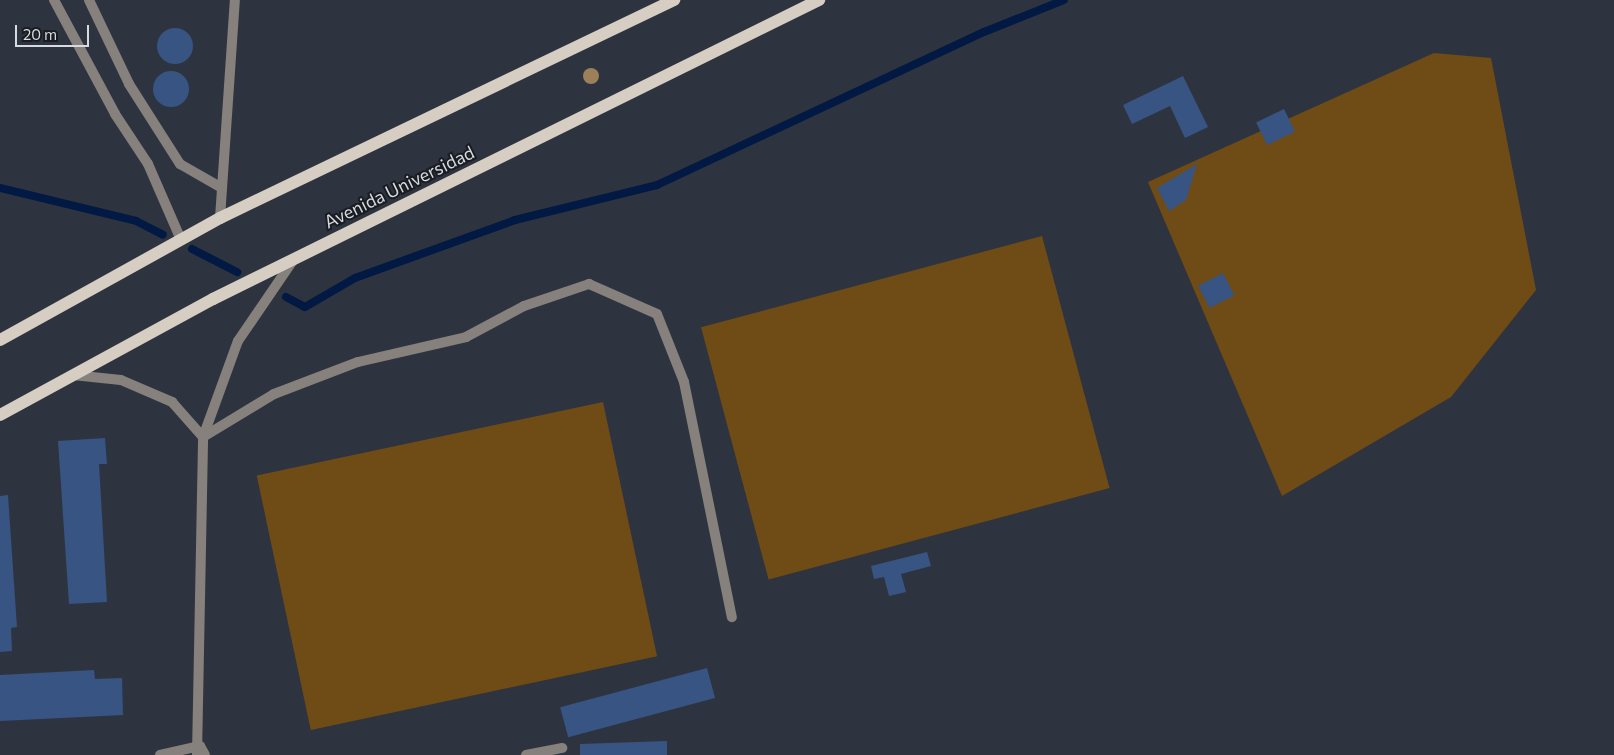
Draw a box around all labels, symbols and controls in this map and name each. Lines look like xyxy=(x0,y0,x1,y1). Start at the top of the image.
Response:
scale bar xyxy=(18,15,91,47)
text: 20 m xyxy=(23,25,57,43)
street label: Avenida Universidad xyxy=(320,141,478,233)

